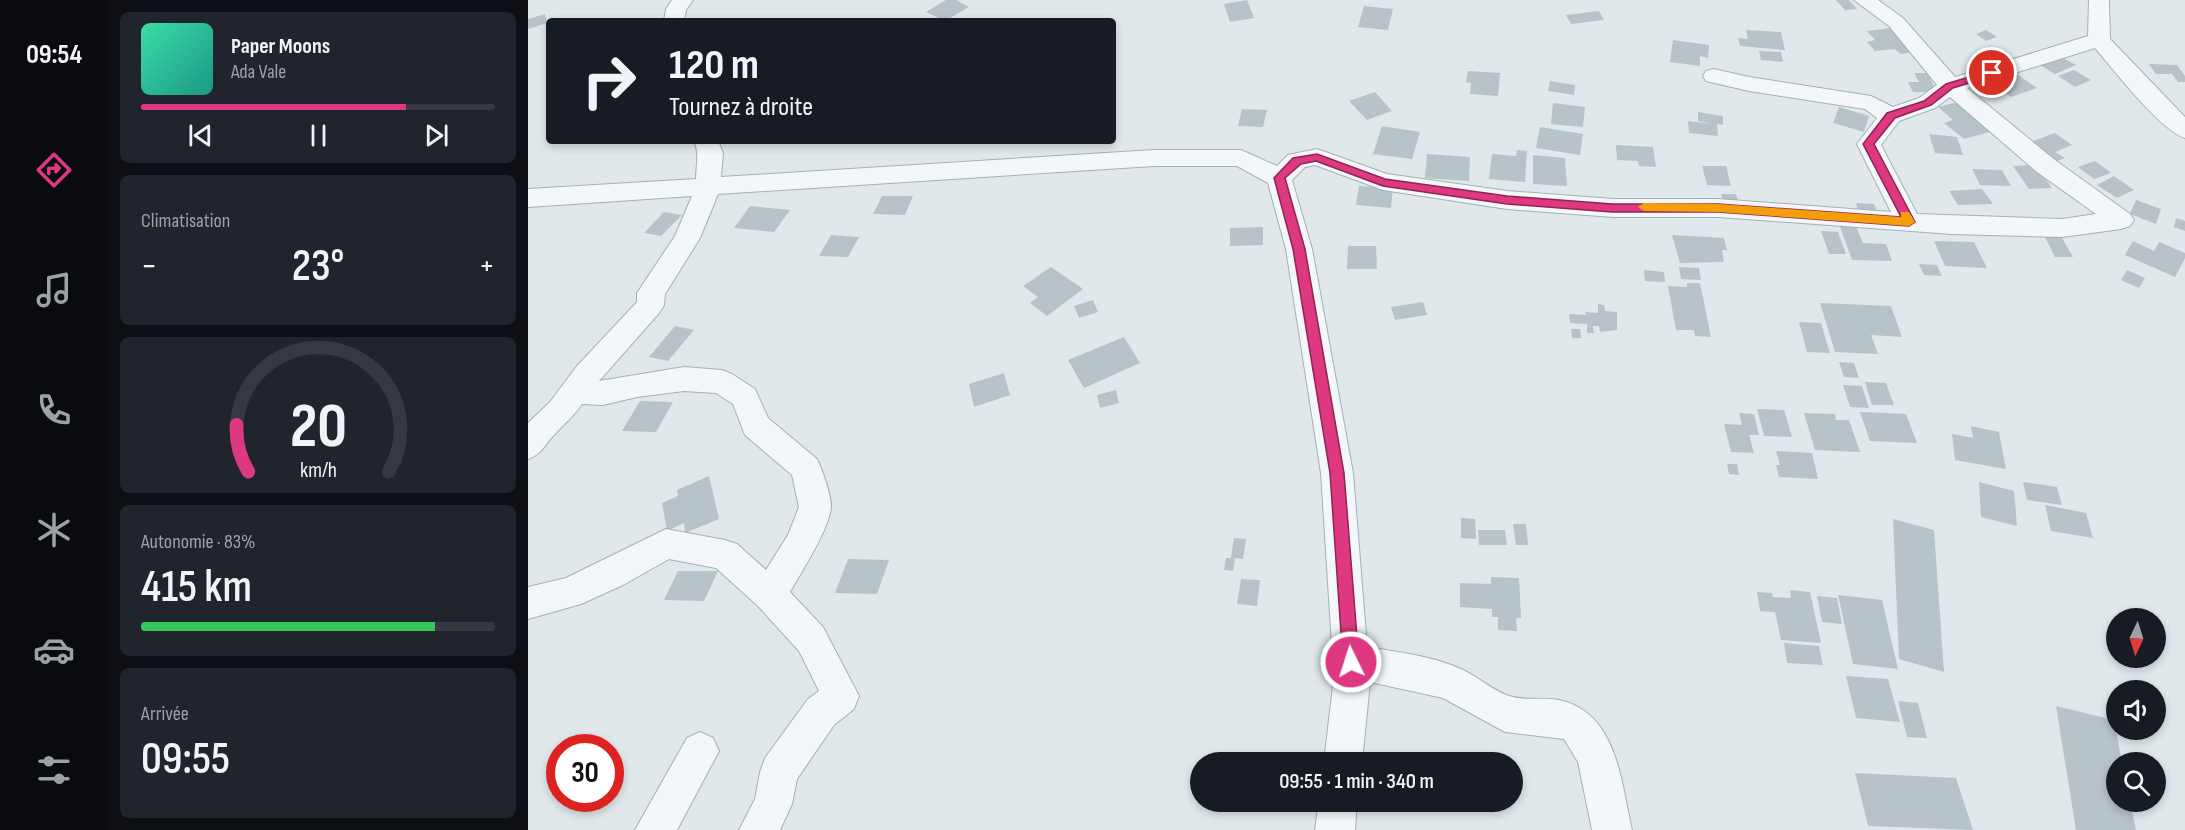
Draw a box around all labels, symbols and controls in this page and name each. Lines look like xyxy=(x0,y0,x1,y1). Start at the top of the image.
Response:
text: Paper Moons xyxy=(231,33,330,60)
text: 09:54 xyxy=(26,39,82,71)
text: 120 m xyxy=(669,40,759,91)
icon: right xyxy=(570,42,648,120)
pin xyxy=(1966,47,2017,98)
icon: arrive xyxy=(1975,56,2008,89)
text: Ada Vale xyxy=(231,60,286,84)
text: Tournez à droite xyxy=(669,91,813,123)
icon: previous xyxy=(184,119,217,152)
icon: pause xyxy=(302,119,335,152)
icon: next xyxy=(420,119,453,152)
icon: directions xyxy=(33,149,75,191)
text: Climatisation xyxy=(141,209,230,233)
text: 23° xyxy=(292,239,344,294)
text: − xyxy=(141,246,157,286)
text: + xyxy=(479,246,495,286)
icon: music xyxy=(33,269,75,311)
icon: phone xyxy=(33,389,75,431)
text: 20 xyxy=(289,390,347,465)
text: km/h xyxy=(299,458,337,483)
icon: climate xyxy=(33,509,75,551)
text: Autonomie · 83% xyxy=(141,530,256,554)
text: 415 km xyxy=(141,560,252,615)
north arrow xyxy=(2106,608,2166,668)
map controls xyxy=(2106,608,2166,812)
icon: car xyxy=(33,629,75,671)
position arrow xyxy=(1319,630,1383,694)
button: sound xyxy=(2106,680,2166,740)
text: Arrivée xyxy=(141,702,189,726)
text: 09:55 xyxy=(141,732,230,787)
speed limit sign: 30 xyxy=(546,734,624,812)
icon: filters xyxy=(33,749,75,791)
button: search xyxy=(2106,752,2166,812)
text: 09:55 · 1 min · 340 m xyxy=(1279,768,1434,795)

